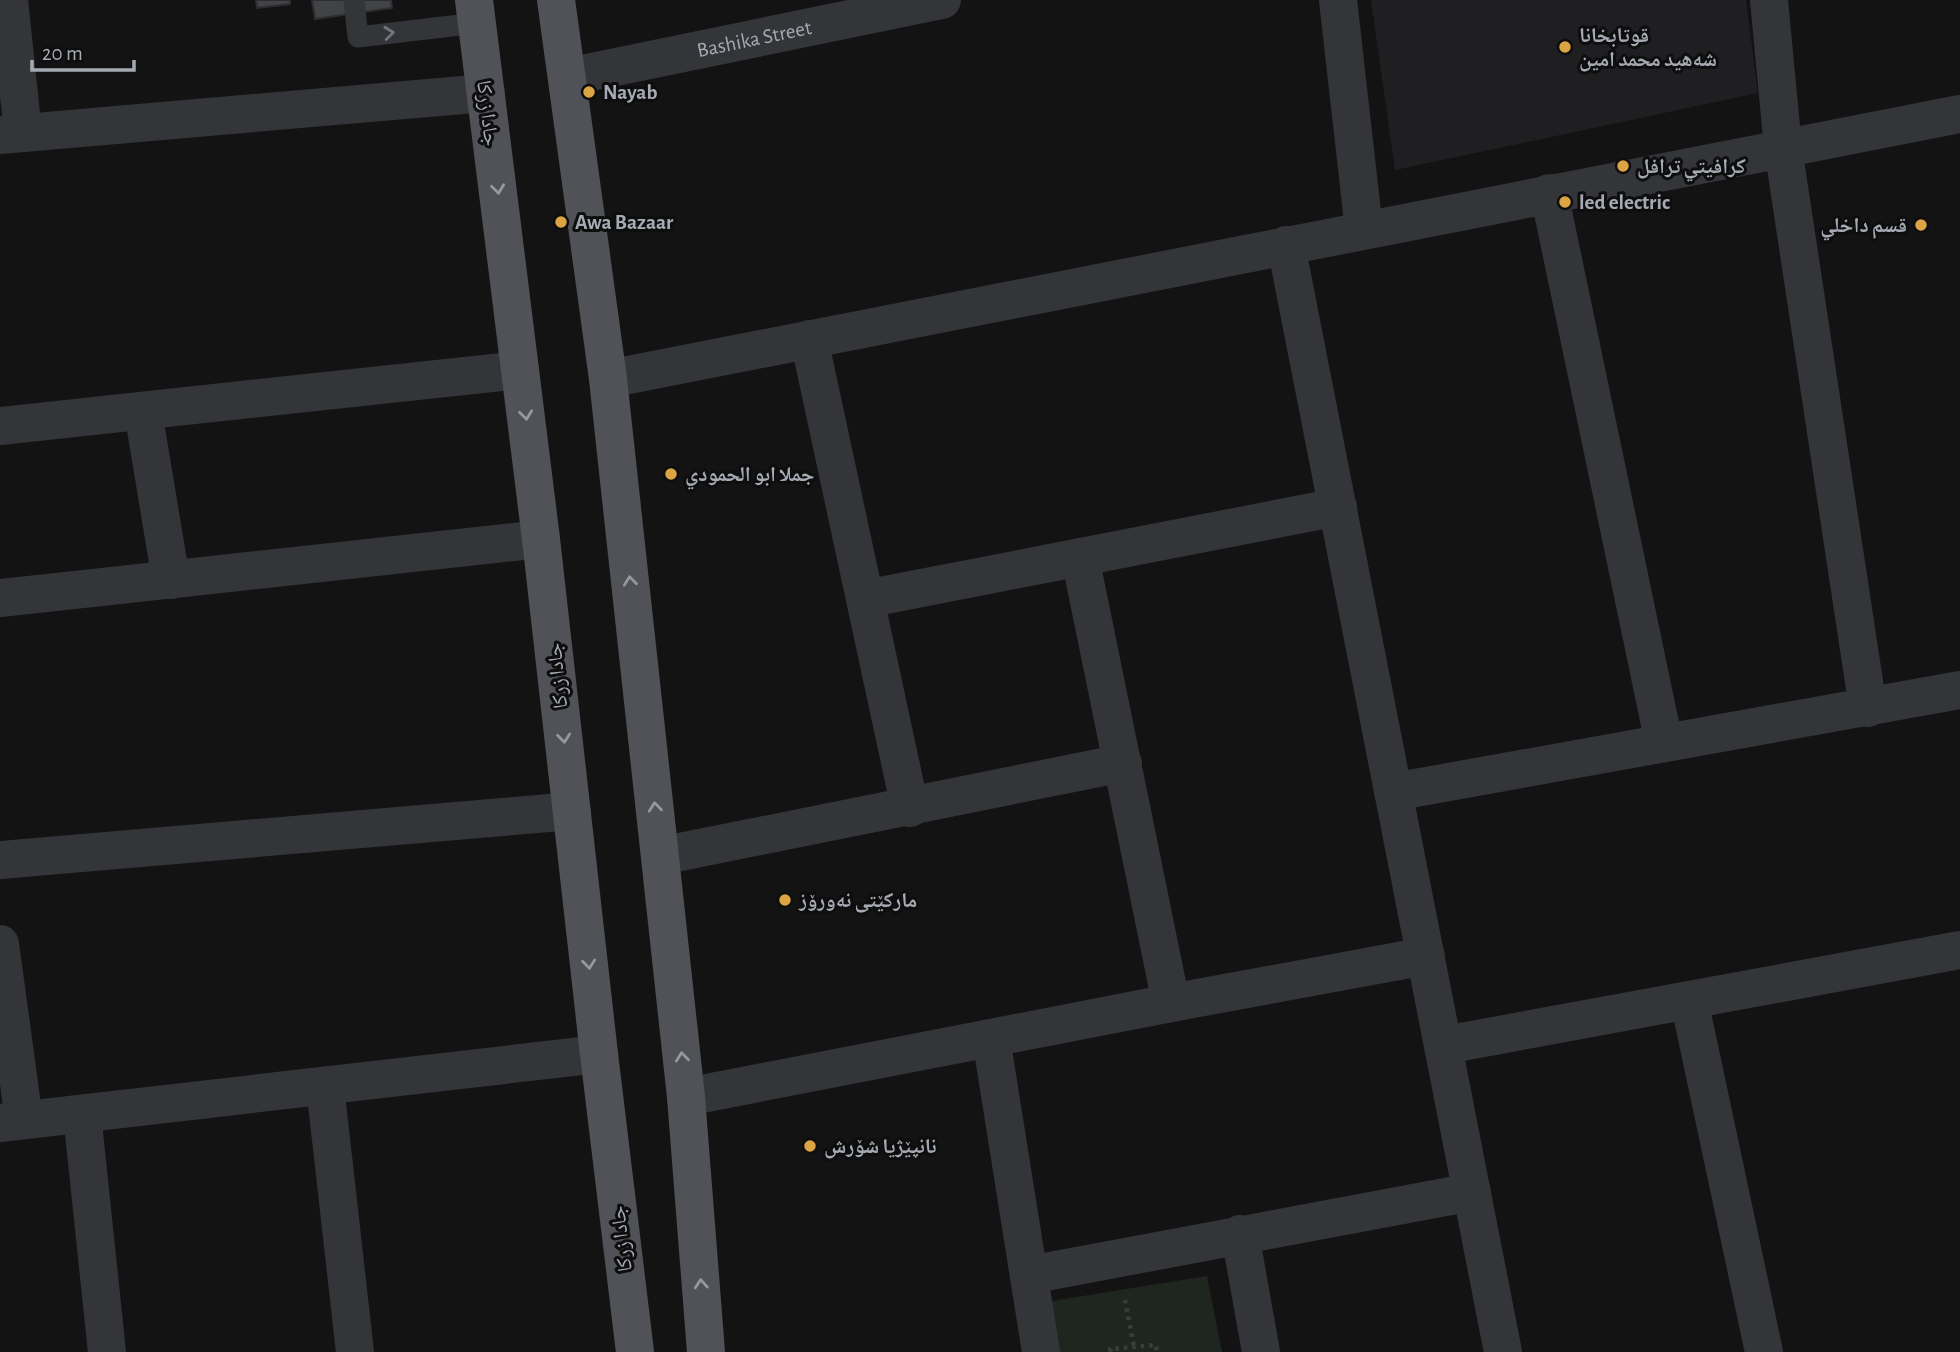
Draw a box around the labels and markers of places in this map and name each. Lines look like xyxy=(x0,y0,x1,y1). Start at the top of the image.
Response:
place label: قوتابخانا شەهید محمد امین xyxy=(1579,25,1717,72)
marker: قوتابخانا شەهید محمد امین xyxy=(1557,39,1573,55)
place label: Nayab xyxy=(603,82,657,103)
marker: Nayab xyxy=(581,84,597,100)
place label: كرافيتي ترافل xyxy=(1637,156,1746,182)
marker: كرافيتي ترافل xyxy=(1615,158,1631,174)
place label: led electric xyxy=(1579,192,1670,213)
marker: led electric xyxy=(1557,194,1573,210)
place label: Awa Bazaar xyxy=(575,212,674,233)
marker: Awa Bazaar xyxy=(553,214,569,230)
place label: قسم داخلي xyxy=(1820,215,1907,241)
marker: قسم داخلي xyxy=(1913,217,1929,233)
place label: جملا ابو الحمودي xyxy=(685,464,815,490)
marker: جملا ابو الحمودي xyxy=(663,466,679,482)
place label: مارکێتی نەورۆز xyxy=(798,890,917,913)
marker: مارکێتی نەورۆز xyxy=(777,892,793,908)
place label: نانپێژیا شۆرش xyxy=(824,1136,937,1159)
marker: نانپێژیا شۆرش xyxy=(802,1138,818,1154)

